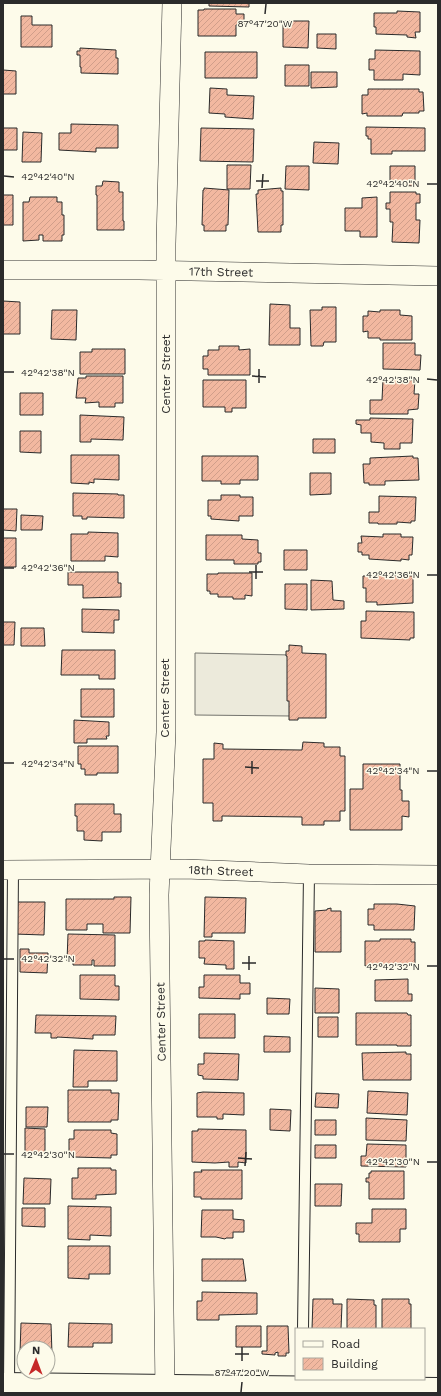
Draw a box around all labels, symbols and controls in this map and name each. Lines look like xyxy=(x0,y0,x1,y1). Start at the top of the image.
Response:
text: 87°47'20"W xyxy=(238,18,293,29)
text: 42°42'40"N xyxy=(21,171,75,182)
text: 42°42'40"N xyxy=(366,178,420,189)
street label: 17th Street xyxy=(189,264,253,280)
street label: Center Street xyxy=(159,334,173,414)
text: 42°42'38"N xyxy=(21,367,75,378)
text: 42°42'38"N xyxy=(366,374,420,385)
text: 42°42'36"N xyxy=(21,562,75,573)
text: 42°42'36"N xyxy=(366,569,420,580)
street label: Center Street xyxy=(158,658,172,738)
text: 42°42'34"N xyxy=(21,758,75,769)
text: 42°42'34"N xyxy=(366,765,420,776)
street label: 18th Street xyxy=(188,863,254,879)
text: 42°42'32"N xyxy=(21,953,75,964)
text: 42°42'32"N xyxy=(366,961,420,972)
street label: Center Street xyxy=(153,982,169,1062)
text: 42°42'30"N xyxy=(21,1149,75,1160)
text: 42°42'30"N xyxy=(366,1156,420,1167)
legend xyxy=(295,1328,425,1380)
text: Road xyxy=(331,1337,360,1351)
north arrow xyxy=(16,1340,56,1380)
text: N xyxy=(32,1344,40,1357)
text: Building xyxy=(331,1357,378,1371)
text: 87°47'20"W xyxy=(215,1367,270,1378)

